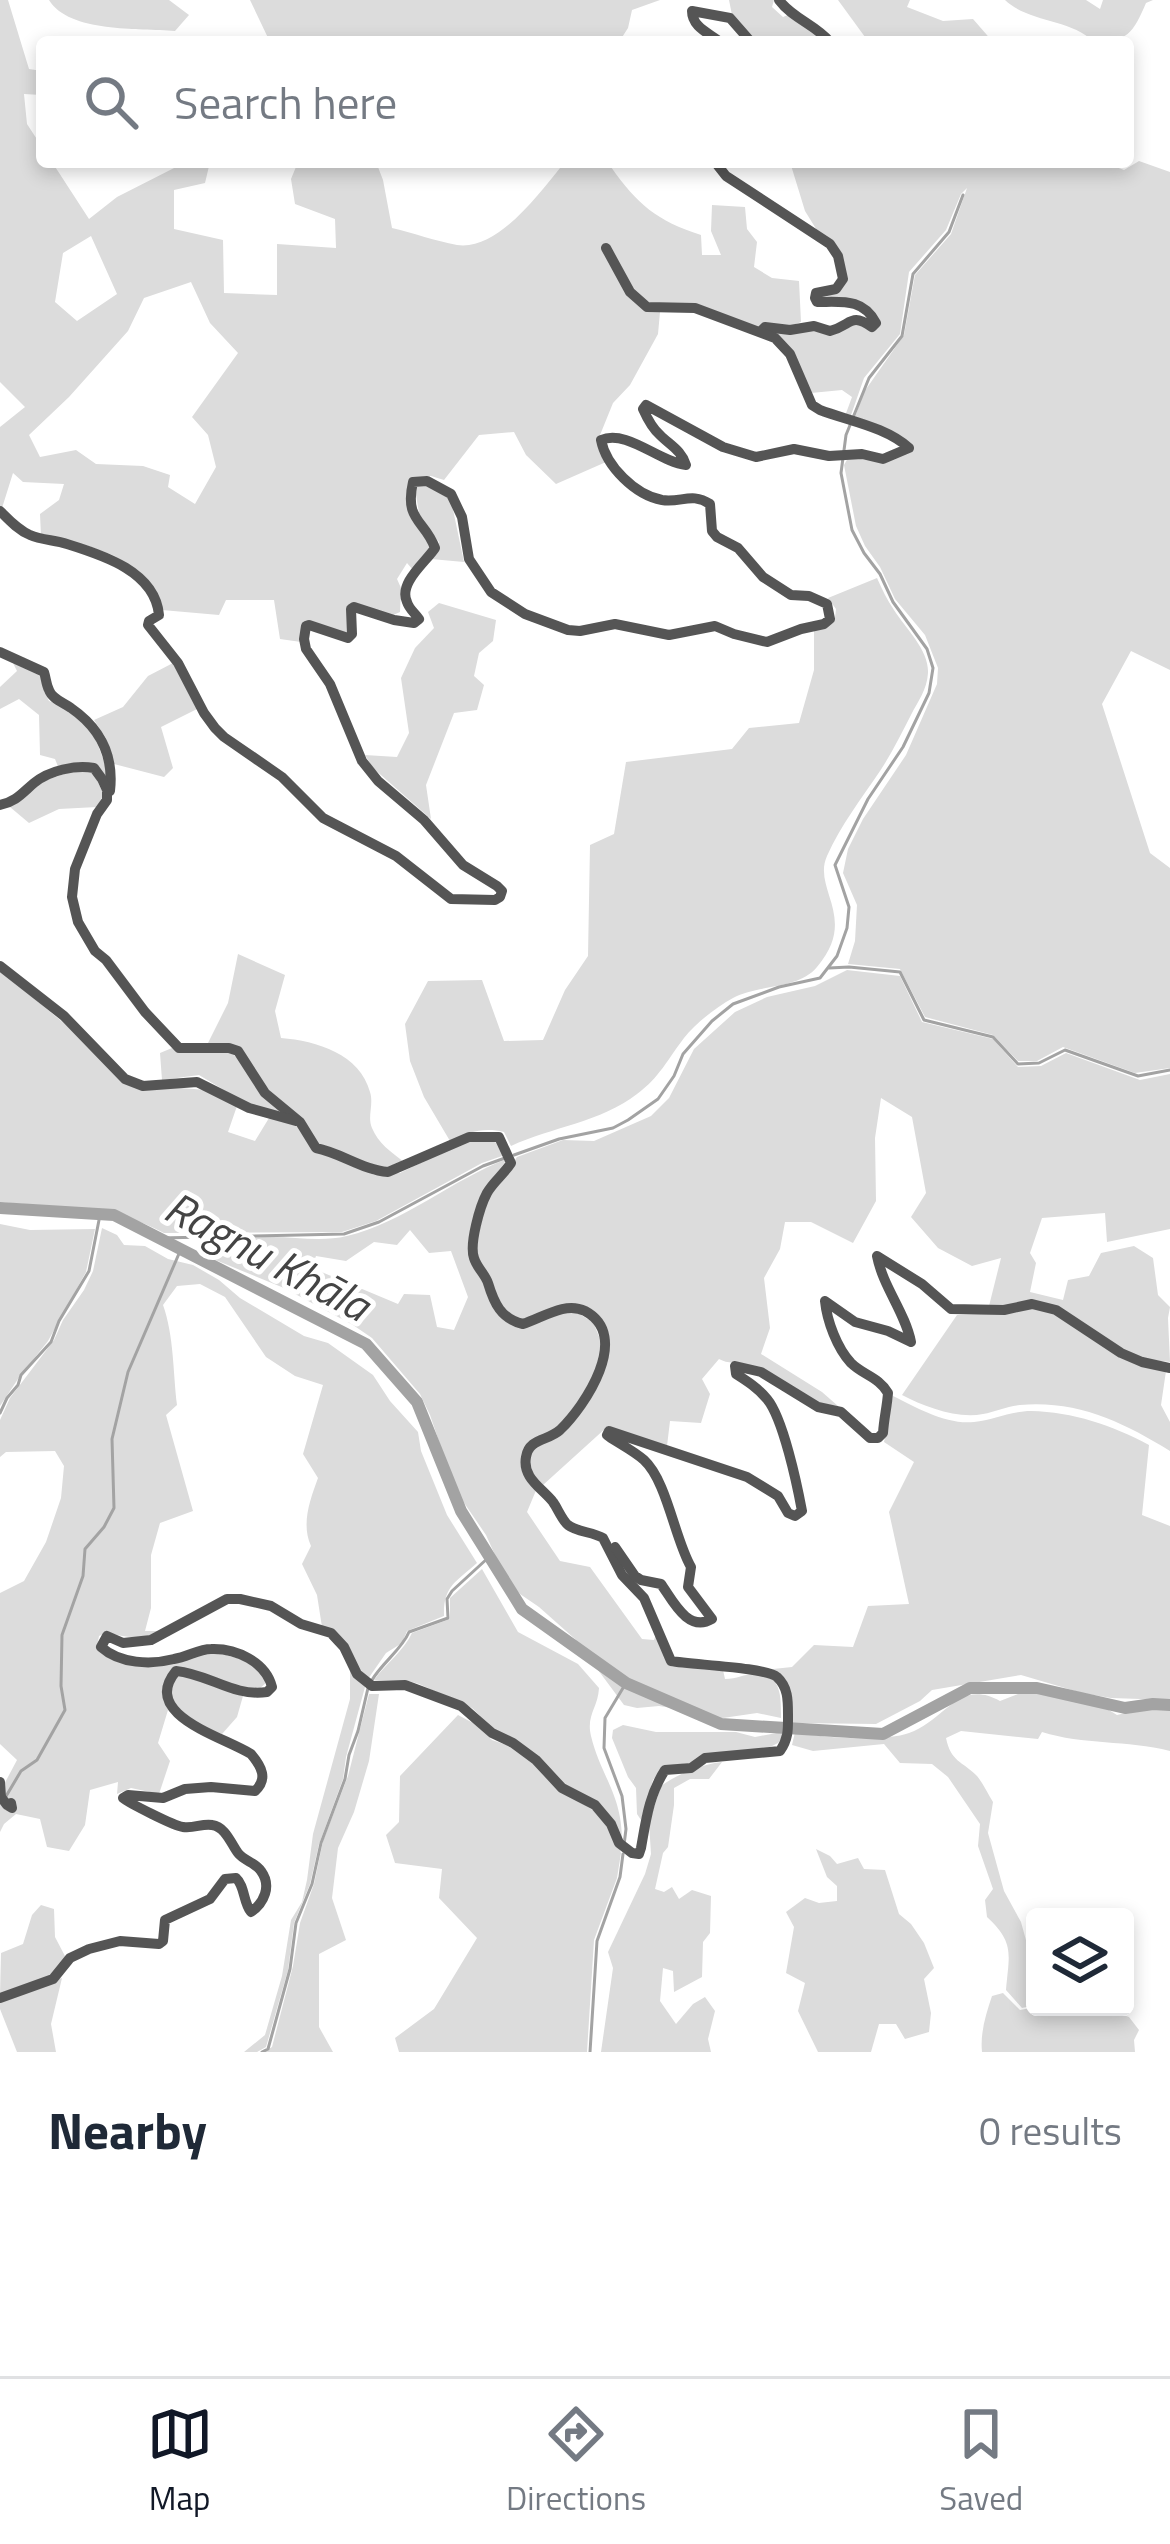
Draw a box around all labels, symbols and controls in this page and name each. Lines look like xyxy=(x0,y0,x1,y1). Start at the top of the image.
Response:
search box xyxy=(36,36,1134,168)
text: Search here xyxy=(174,68,397,136)
icon: search xyxy=(78,69,144,135)
water label: Ragnu Khāla xyxy=(153,1172,385,1339)
map controls xyxy=(1026,1908,1134,2016)
button: layers xyxy=(1026,1908,1134,2016)
text: Nearby xyxy=(48,2091,207,2169)
text: 0 results xyxy=(979,2101,1122,2160)
tab: Map xyxy=(147,2401,213,2523)
tab: Directions xyxy=(506,2401,646,2523)
tab: Saved xyxy=(939,2401,1023,2523)

